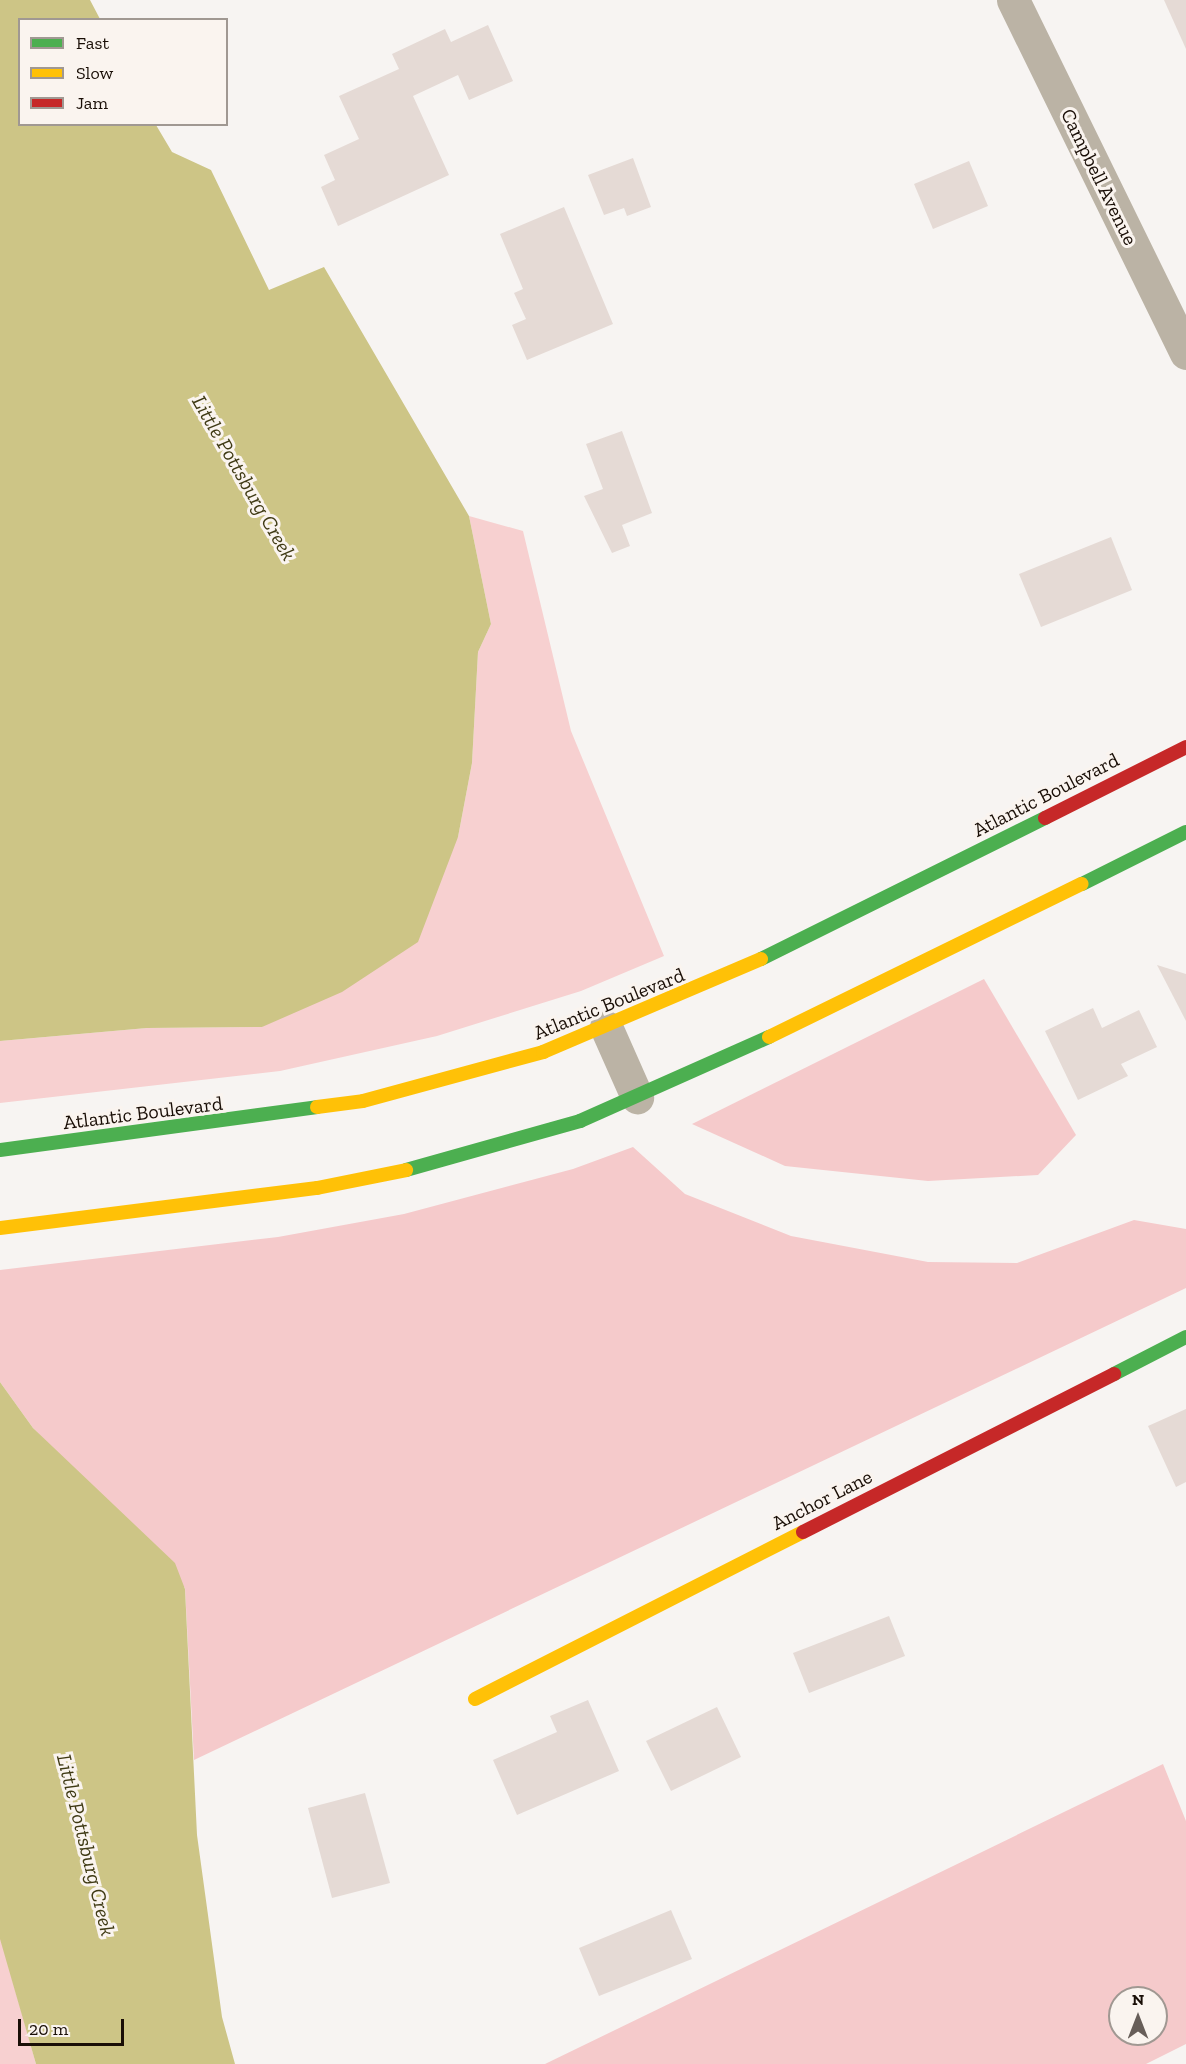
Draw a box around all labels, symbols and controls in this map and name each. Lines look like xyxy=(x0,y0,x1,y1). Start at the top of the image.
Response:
legend xyxy=(18,18,228,126)
text: Fast xyxy=(76,32,109,54)
text: Slow xyxy=(76,62,113,84)
text: Jam xyxy=(76,92,108,114)
street label: Campbell Avenue xyxy=(1055,105,1143,249)
water label: Little Pottsburg Creek xyxy=(186,391,302,565)
street label: Atlantic Boulevard xyxy=(969,748,1123,842)
street label: Atlantic Boulevard xyxy=(530,963,688,1045)
street label: Atlantic Boulevard xyxy=(62,1091,224,1135)
street label: Anchor Lane xyxy=(768,1464,876,1536)
water label: Little Pottsburg Creek xyxy=(51,1752,121,1938)
north arrow xyxy=(1108,1986,1168,2046)
text: N xyxy=(1132,1990,1144,2009)
scale bar xyxy=(21,2007,128,2045)
text: 20 m xyxy=(29,2018,68,2040)

